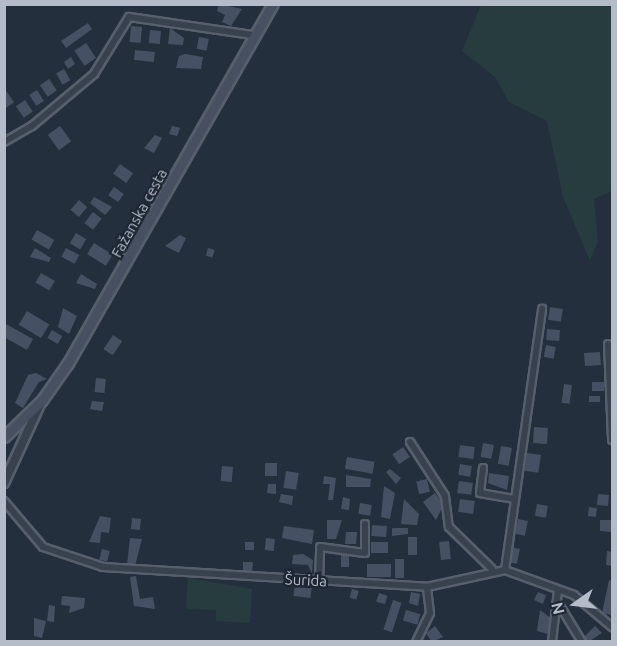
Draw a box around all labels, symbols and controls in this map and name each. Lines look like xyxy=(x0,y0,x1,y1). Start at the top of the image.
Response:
street label: Fažanska cesta xyxy=(107,165,171,261)
street label: Šurida xyxy=(284,570,328,590)
north arrow xyxy=(545,574,605,634)
text: N xyxy=(547,600,568,616)

